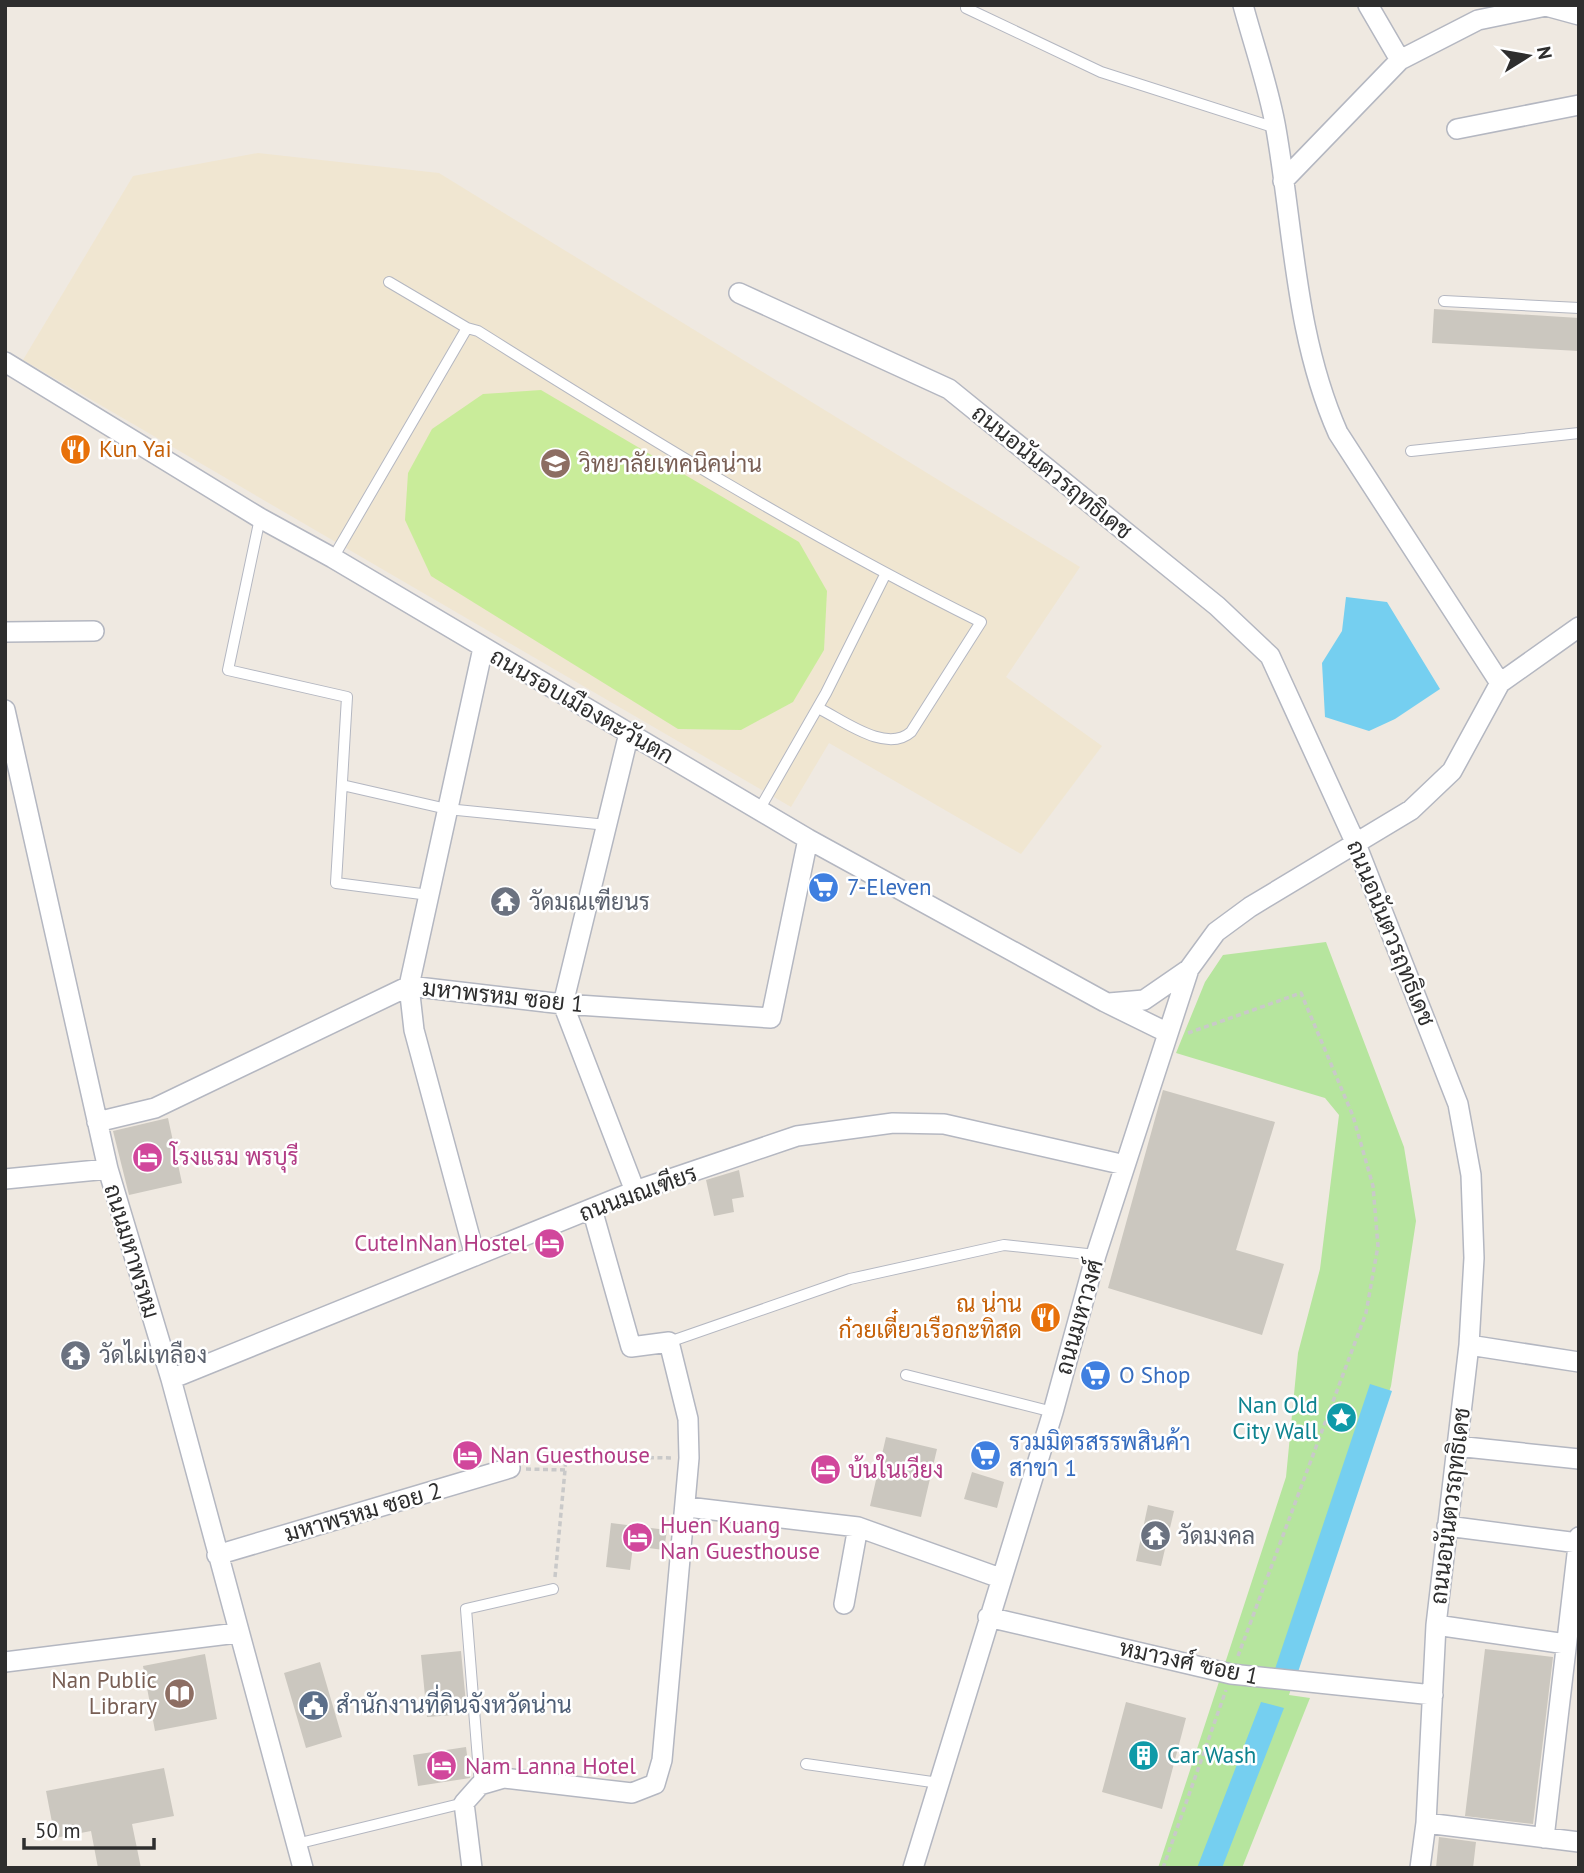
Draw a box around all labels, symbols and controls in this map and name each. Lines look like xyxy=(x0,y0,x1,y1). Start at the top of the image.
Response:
north arrow xyxy=(1493,21,1563,91)
text: N xyxy=(1532,44,1558,61)
street label: ถนนอนันตวรฤทธิเดช xyxy=(966,398,1138,545)
restaurant icon: Kun Yai xyxy=(59,432,93,466)
place label: Kun Yai xyxy=(99,434,172,463)
school or university icon: วิทยาลัยเทคนิคน่าน xyxy=(539,447,573,481)
place label: วิทยาลัยเทคนิคน่าน xyxy=(578,449,762,478)
street label: ถนนรอบเมืองตะวันตก xyxy=(485,641,679,770)
street label: ถนนอนันตวรฤทธิเดช xyxy=(1341,836,1442,1030)
supermarket icon: 7-Eleven xyxy=(807,870,841,904)
place label: 7-Eleven xyxy=(847,872,932,901)
temple icon: วัดมณเฑียนร xyxy=(489,885,523,919)
place label: วัดมณเฑียนร xyxy=(529,887,650,916)
street label: มหาพรหม ซอย 1 xyxy=(421,973,585,1018)
hotel icon: โรงแรม พรบุรี xyxy=(130,1140,164,1174)
place label: โรงแรม พรบุรี xyxy=(168,1141,299,1173)
street label: ถนนมณเฑียร xyxy=(575,1158,701,1227)
street label: ถนนมหาพรหม xyxy=(98,1180,167,1322)
hotel icon: CuteInNan Hostel xyxy=(533,1226,567,1260)
place label: CuteInNan Hostel xyxy=(354,1228,527,1257)
street label: ถนนมหาวงศ์ xyxy=(1047,1256,1109,1378)
place label: ณ น่าน ก๋วยเตี๋ยวเรือกะทิสด xyxy=(838,1289,1022,1344)
restaurant icon: ณ น่าน ก๋วยเตี๋ยวเรือกะทิสด xyxy=(1028,1300,1062,1334)
temple icon: วัดไผ่เทลือง xyxy=(59,1338,93,1372)
place label: วัดไผ่เทลือง xyxy=(99,1339,207,1369)
supermarket icon: O Shop xyxy=(1079,1358,1113,1392)
place label: O Shop xyxy=(1119,1360,1190,1389)
place label: Nan Old City Wall xyxy=(1232,1390,1318,1445)
place icon: Nan Old City Wall xyxy=(1324,1401,1358,1435)
street label: ถนนอนันตวรฤทธิเดช xyxy=(1423,1406,1476,1606)
place label: รวมมิตรสรรพสินค้า สาขา 1 xyxy=(1009,1427,1190,1482)
hotel icon: Nan Guesthouse xyxy=(450,1438,484,1472)
supermarket icon: รวมมิตรสรรพสินค้า สาขา 1 xyxy=(969,1438,1003,1472)
place label: Nan Guesthouse xyxy=(490,1440,650,1469)
hotel icon: บ้นในเวียง xyxy=(808,1453,842,1487)
place label: บ้นในเวียง xyxy=(848,1454,943,1484)
street label: มหาพรหม ซอย 2 xyxy=(281,1475,445,1548)
place label: Huen Kuang Nan Guesthouse xyxy=(660,1510,820,1565)
temple icon: วัดมงคล xyxy=(1138,1519,1172,1553)
hotel icon: Huen Kuang Nan Guesthouse xyxy=(620,1521,654,1555)
place label: วัดมงคล xyxy=(1178,1521,1255,1550)
street label: หมาวงศ์ ซอย 1 xyxy=(1117,1632,1262,1690)
place label: Nan Public Library xyxy=(51,1665,157,1720)
library icon: Nan Public Library xyxy=(163,1676,197,1710)
place label: สำนักงานที่ดินจังหวัดน่าน xyxy=(336,1684,572,1719)
public building icon: สำนักงานที่ดินจังหวัดน่าน xyxy=(296,1688,330,1722)
building icon: Car Wash xyxy=(1127,1738,1161,1772)
place label: Car Wash xyxy=(1167,1740,1256,1769)
hotel icon: Nam Lanna Hotel xyxy=(425,1749,459,1783)
place label: Nam Lanna Hotel xyxy=(465,1751,636,1780)
scale bar xyxy=(24,1806,154,1850)
text: 50 m xyxy=(35,1817,81,1844)

